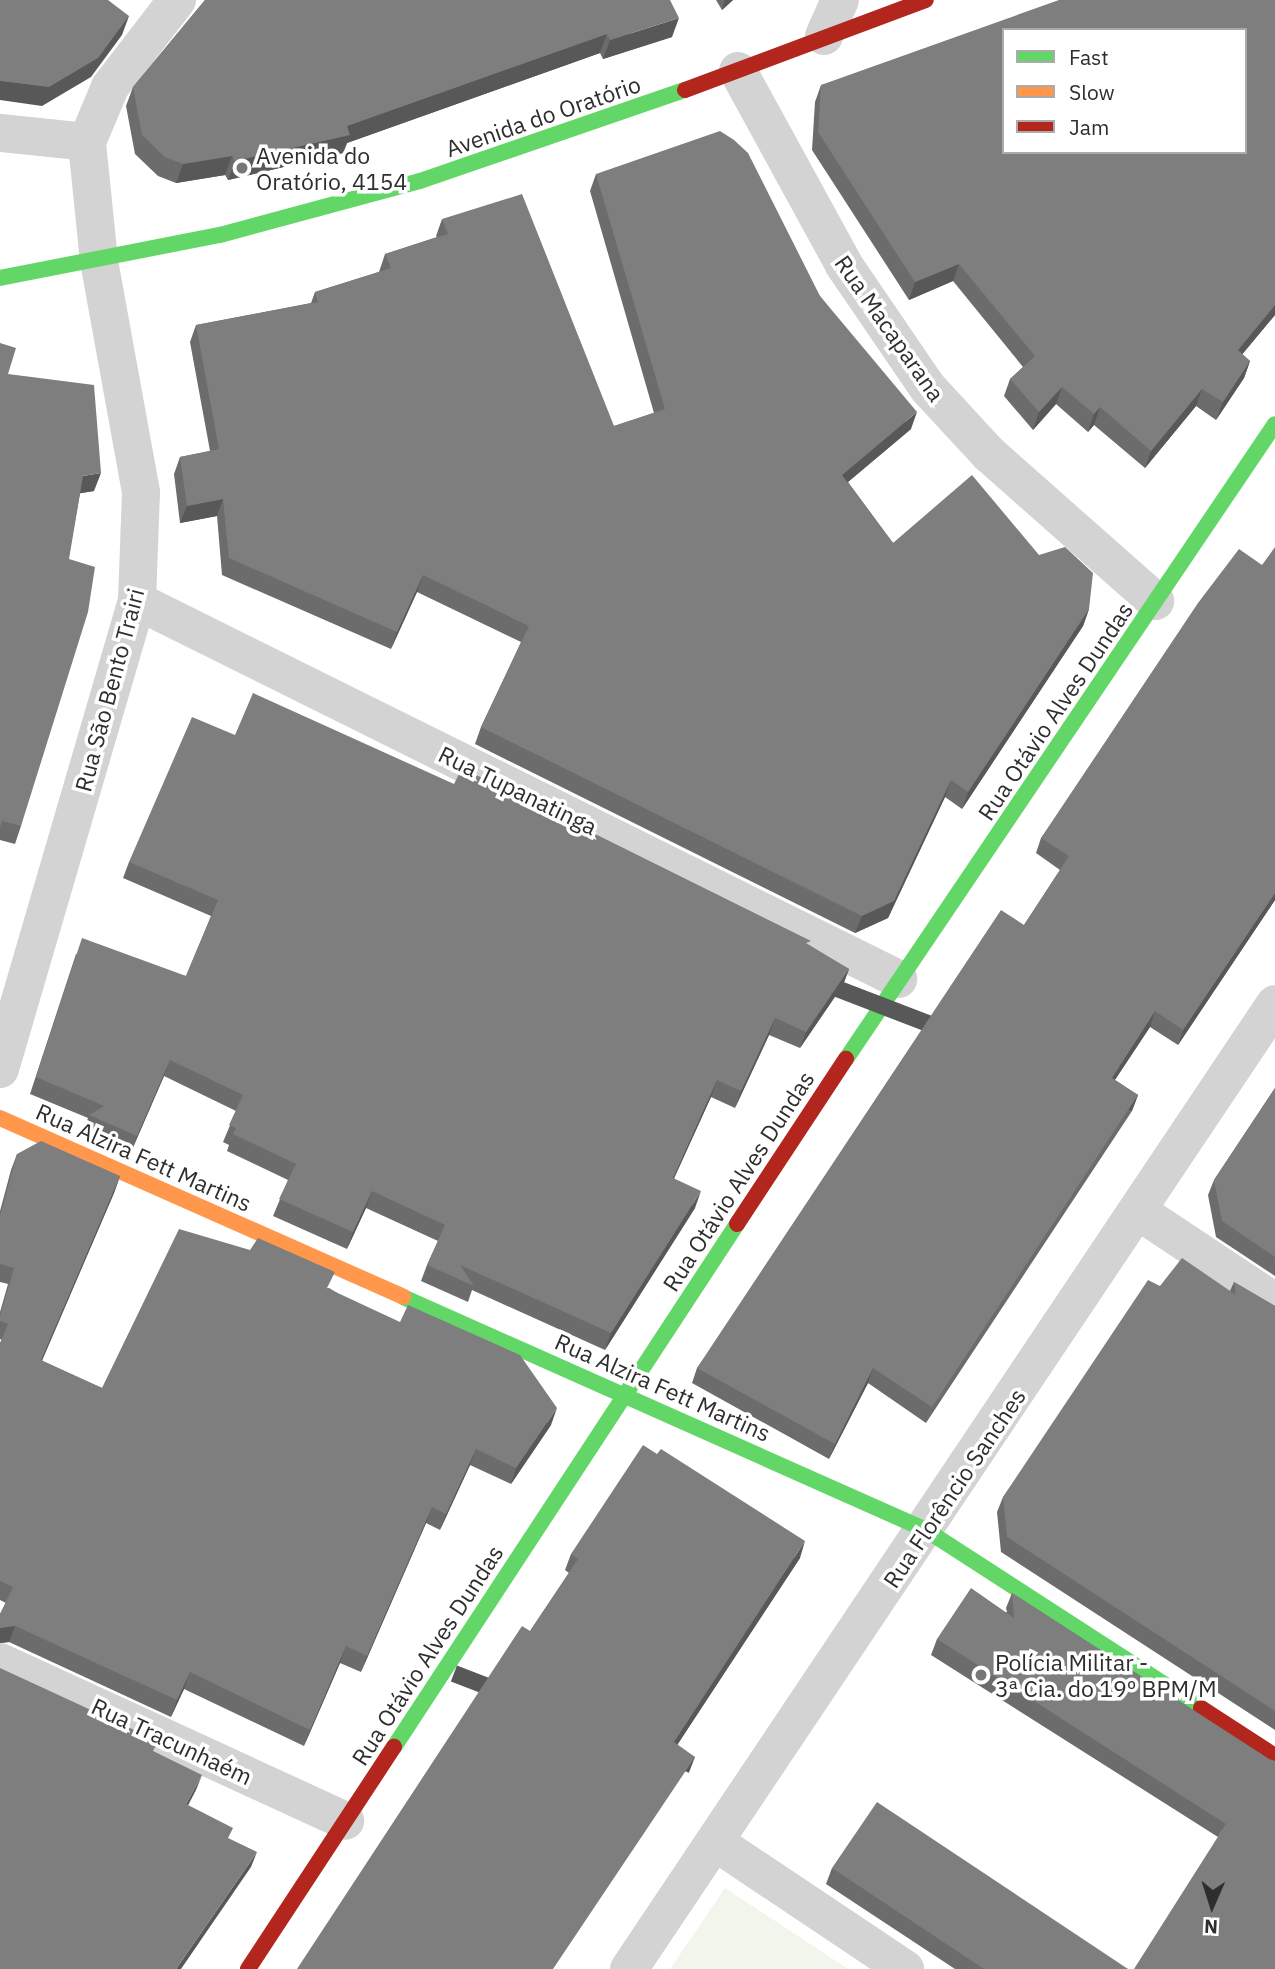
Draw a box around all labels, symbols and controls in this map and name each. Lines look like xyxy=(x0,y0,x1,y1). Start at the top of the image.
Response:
legend xyxy=(1002,28,1247,154)
text: Fast xyxy=(1069,43,1109,71)
street label: Avenida do Oratório xyxy=(442,70,644,162)
text: Slow xyxy=(1069,78,1115,106)
text: Jam xyxy=(1069,113,1109,141)
place label: Avenida do Oratório, 4154 xyxy=(256,141,407,195)
marker: Avenida do Oratório, 4154 xyxy=(234,160,250,176)
street label: Rua Macaparana xyxy=(829,250,951,406)
street label: Rua São Bento Trairi xyxy=(69,585,149,795)
street label: Rua Otávio Alves Dundas xyxy=(972,597,1138,825)
street label: Rua Tupanatinga xyxy=(434,740,602,840)
street label: Rua Otávio Alves Dundas xyxy=(656,1066,820,1296)
street label: Rua Alzira Fett Martins xyxy=(32,1097,256,1217)
street label: Rua Alzira Fett Martins xyxy=(551,1327,775,1447)
street label: Rua Florêncio Sanches xyxy=(877,1383,1031,1593)
street label: Rua Otávio Alves Dundas xyxy=(345,1540,509,1770)
place label: Polícia Militar - 3ª Cia. do 19º BPM/M xyxy=(995,1648,1217,1702)
marker: Polícia Militar - 3ª Cia. do 19º BPM/M xyxy=(973,1667,989,1683)
street label: Rua Tracunhaém xyxy=(87,1692,257,1790)
north arrow xyxy=(1177,1871,1247,1941)
text: N xyxy=(1203,1915,1218,1939)

